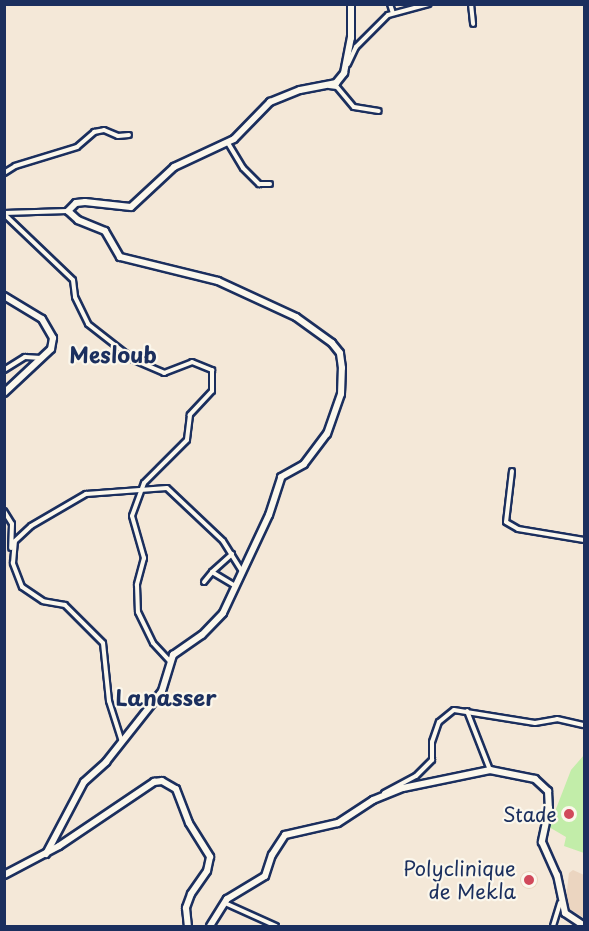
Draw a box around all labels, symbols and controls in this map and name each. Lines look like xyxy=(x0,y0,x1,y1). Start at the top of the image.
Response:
district label: Mesloub xyxy=(69,341,157,367)
district label: Lanasser xyxy=(115,684,217,710)
place label: Stade xyxy=(503,802,557,826)
marker: Stade xyxy=(562,807,576,821)
place label: Polyclinique de Mekla xyxy=(403,856,516,903)
marker: Polyclinique de Mekla xyxy=(520,871,538,889)

